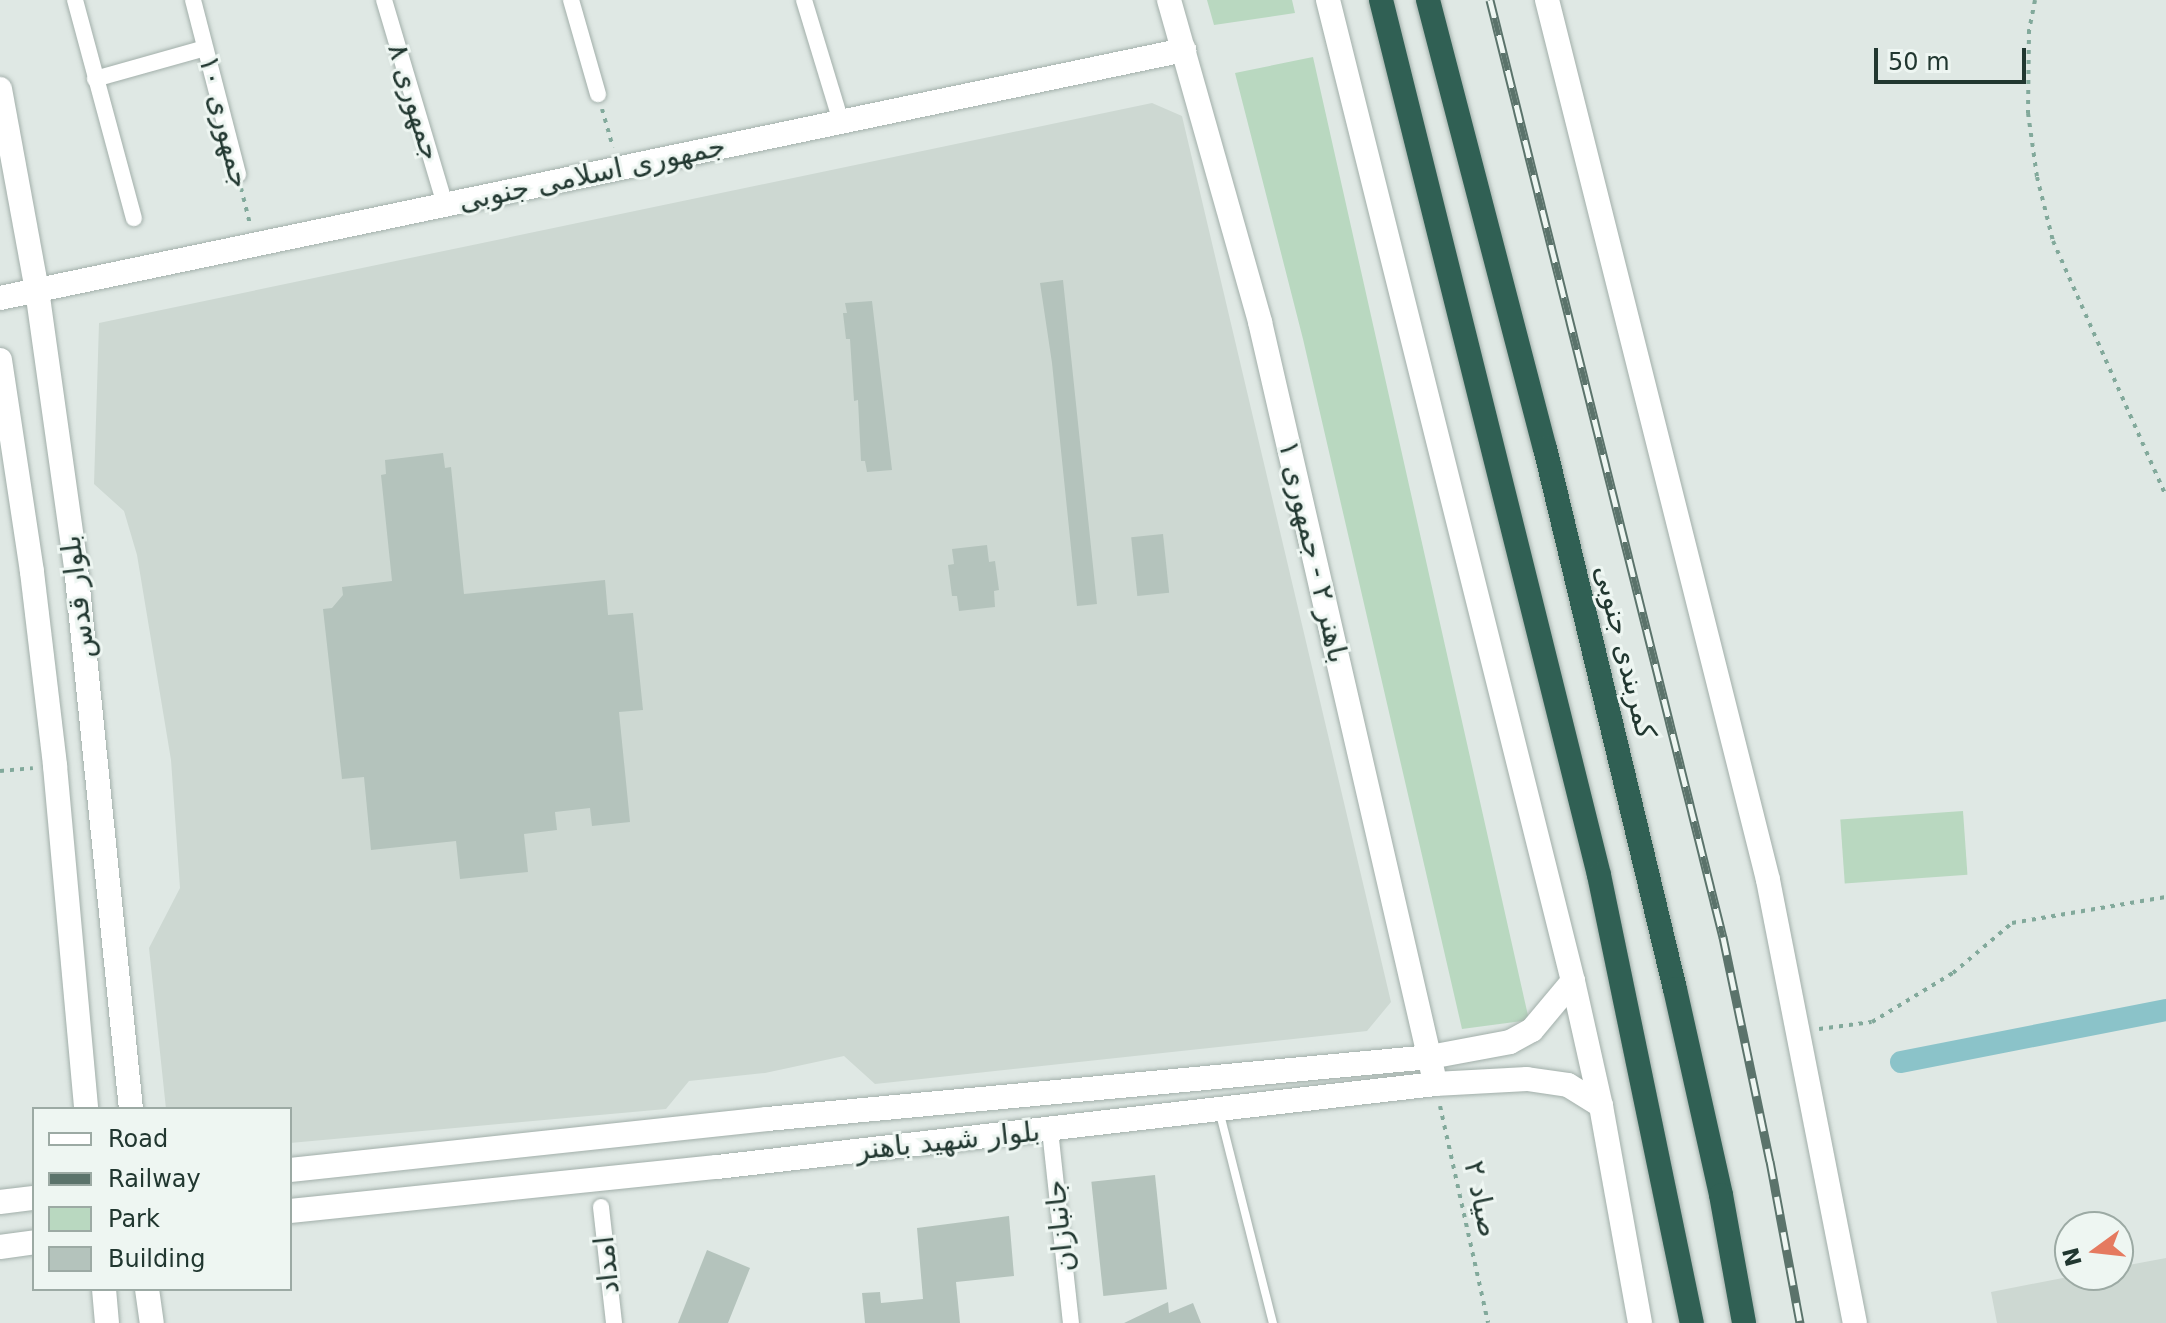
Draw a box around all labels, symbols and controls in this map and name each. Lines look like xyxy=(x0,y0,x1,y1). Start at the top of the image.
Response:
scale bar xyxy=(1878,32,2030,82)
street label: جمهوری ۸ xyxy=(380,40,448,164)
text: 50 m xyxy=(1888,48,1950,76)
street label: جمهوری ۱۰ xyxy=(191,52,257,192)
street label: جمهوری اسلامی جنوبی xyxy=(456,129,728,219)
street label: باهنر ۲ - جمهوری ۱ xyxy=(1271,438,1355,666)
street label: بلوار قدس xyxy=(54,533,102,661)
street label: کمربندی جنوبی xyxy=(1587,562,1663,742)
legend xyxy=(32,1107,292,1291)
street label: بلوار شهید باهنر xyxy=(854,1115,1042,1167)
text: Road xyxy=(108,1125,168,1153)
street label: صیاد ۲ xyxy=(1457,1158,1505,1240)
text: Railway xyxy=(108,1165,201,1193)
street label: جانبازان xyxy=(1038,1178,1082,1274)
text: Park xyxy=(108,1205,160,1233)
north arrow xyxy=(2054,1211,2134,1291)
street label: امداد xyxy=(587,1235,627,1295)
text: Building xyxy=(108,1245,205,1273)
text: N xyxy=(2058,1245,2087,1269)

